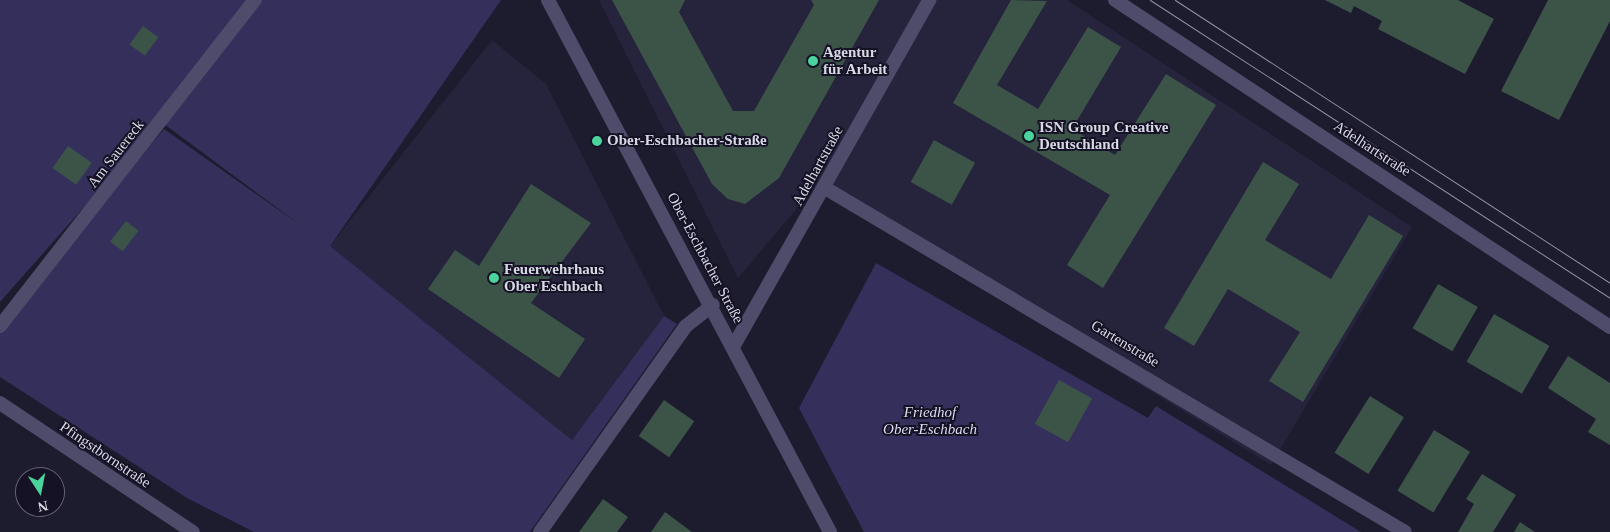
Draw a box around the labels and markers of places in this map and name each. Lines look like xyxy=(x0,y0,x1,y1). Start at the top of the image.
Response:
place label: Agentur für Arbeit xyxy=(823,43,888,78)
marker: Agentur für Arbeit xyxy=(807,55,819,67)
place label: ISN Group Creative Deutschland xyxy=(1039,118,1168,153)
marker: ISN Group Creative Deutschland xyxy=(1023,130,1035,142)
place label: Ober-Eschbacher-Straße xyxy=(607,132,767,150)
marker: Ober-Eschbacher-Straße xyxy=(591,135,603,147)
place label: Feuerwehrhaus Ober Eschbach xyxy=(504,260,604,295)
marker: Feuerwehrhaus Ober Eschbach xyxy=(488,272,500,284)

